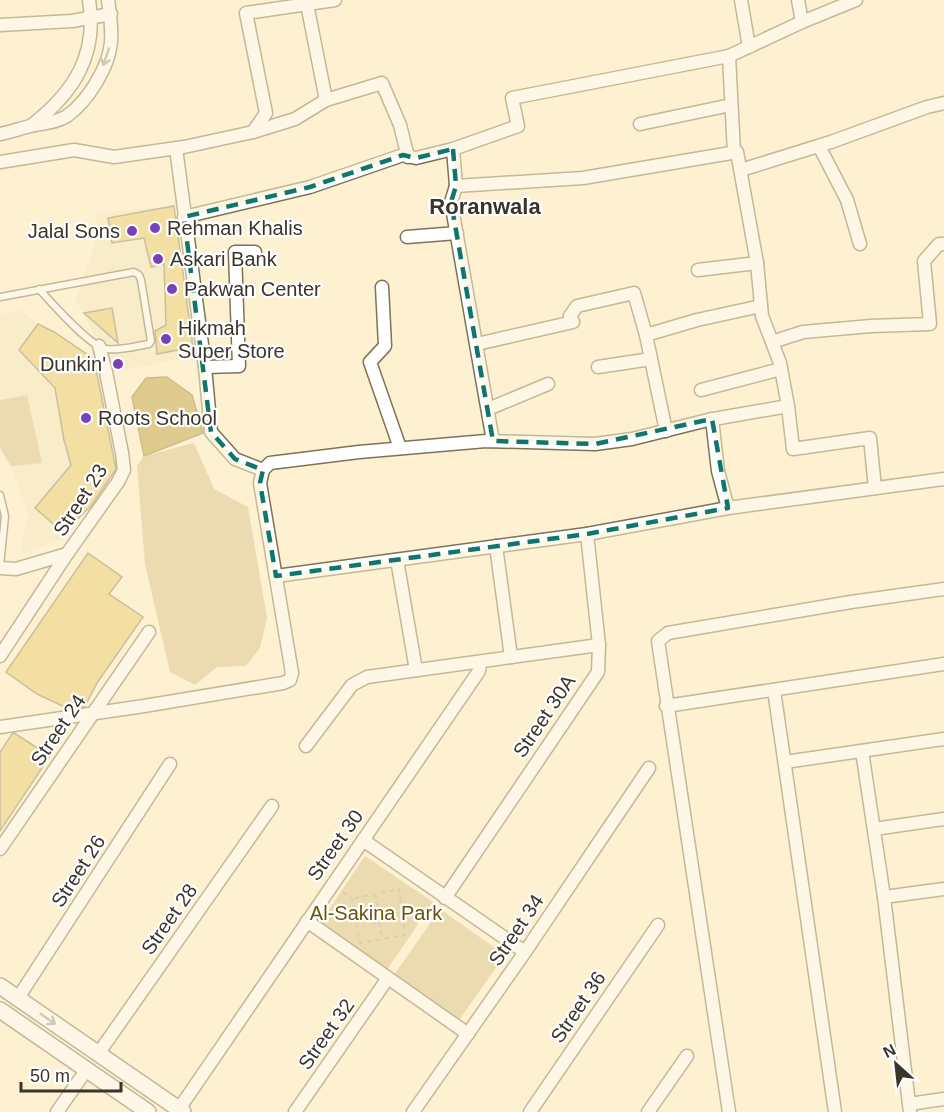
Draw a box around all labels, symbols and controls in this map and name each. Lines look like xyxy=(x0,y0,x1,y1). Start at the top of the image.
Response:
one-way arrow xyxy=(100,48,111,66)
district label: Roranwala xyxy=(429,194,541,219)
place label: Rehman Khalis xyxy=(167,217,303,239)
place label: Jalal Sons xyxy=(28,220,120,242)
marker: Rehman Khalis xyxy=(148,221,162,235)
marker: Jalal Sons xyxy=(125,224,139,238)
place label: Askari Bank xyxy=(170,248,278,270)
marker: Askari Bank xyxy=(151,252,165,266)
place label: Pakwan Center xyxy=(184,278,321,300)
marker: Pakwan Center xyxy=(165,282,179,296)
place label: Hikmah Super Store xyxy=(178,317,285,362)
marker: Hikmah Super Store xyxy=(159,332,173,346)
place label: Dunkin' xyxy=(40,353,106,375)
marker: Dunkin' xyxy=(111,357,125,371)
place label: Roots School xyxy=(98,407,217,429)
marker: Roots School xyxy=(79,411,93,425)
street label: Street 23 xyxy=(49,460,111,540)
street label: Street 30A xyxy=(508,670,580,761)
street label: Street 24 xyxy=(26,690,90,770)
street label: Street 30 xyxy=(303,805,367,885)
street label: Street 26 xyxy=(47,831,109,911)
street label: Street 28 xyxy=(137,879,201,959)
street label: Street 34 xyxy=(484,890,548,970)
park label: Al-Sakina Park xyxy=(310,902,443,924)
street label: Street 36 xyxy=(546,967,610,1047)
street label: Street 32 xyxy=(294,994,358,1074)
one-way arrow xyxy=(40,1013,56,1025)
north arrow xyxy=(866,1034,926,1094)
text: N xyxy=(880,1041,898,1061)
scale bar xyxy=(21,1055,122,1093)
text: 50 m xyxy=(30,1066,70,1086)

